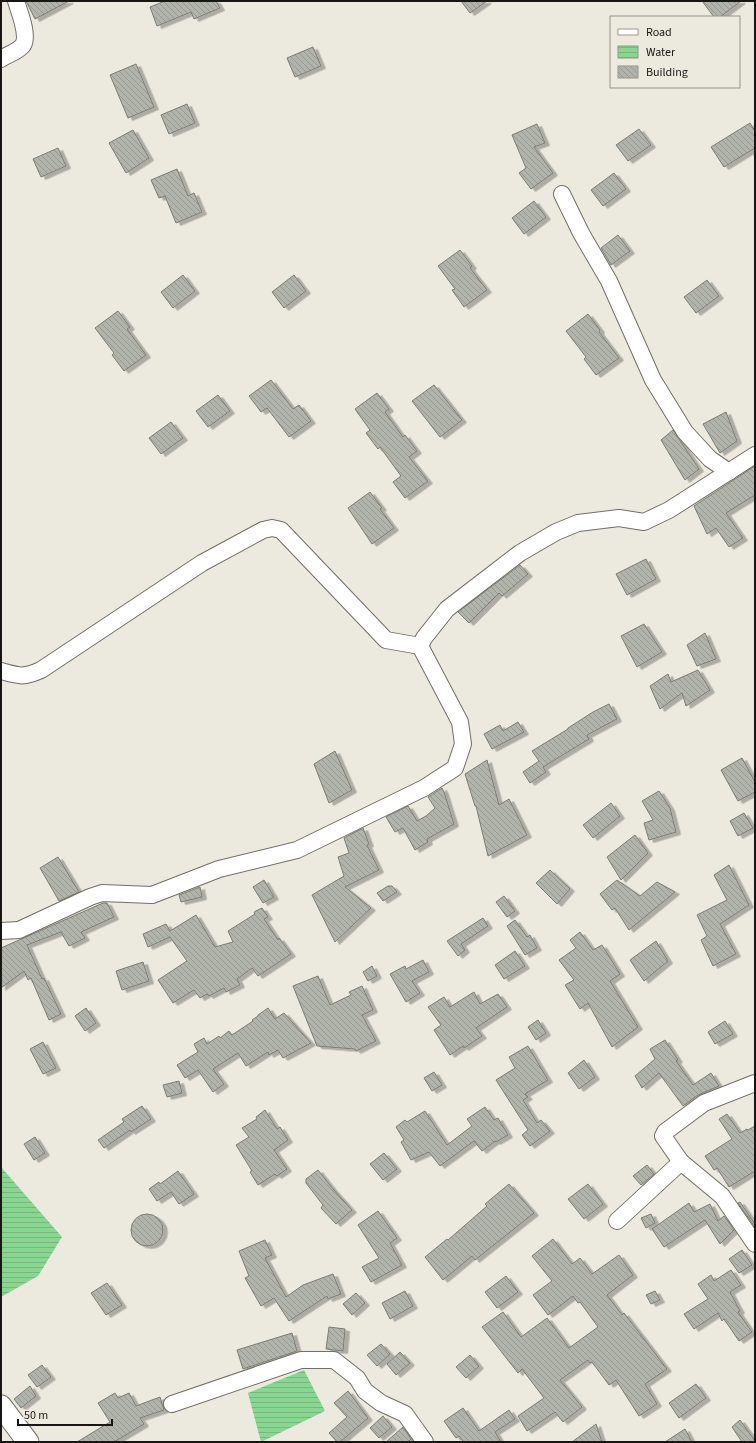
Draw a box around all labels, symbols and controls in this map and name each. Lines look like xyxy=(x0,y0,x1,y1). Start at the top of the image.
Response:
legend xyxy=(610,16,740,88)
text: Road xyxy=(646,24,672,41)
text: Water xyxy=(646,44,676,61)
text: Building xyxy=(646,64,688,81)
scale bar xyxy=(18,1401,112,1427)
text: 50 m xyxy=(24,1407,48,1424)

